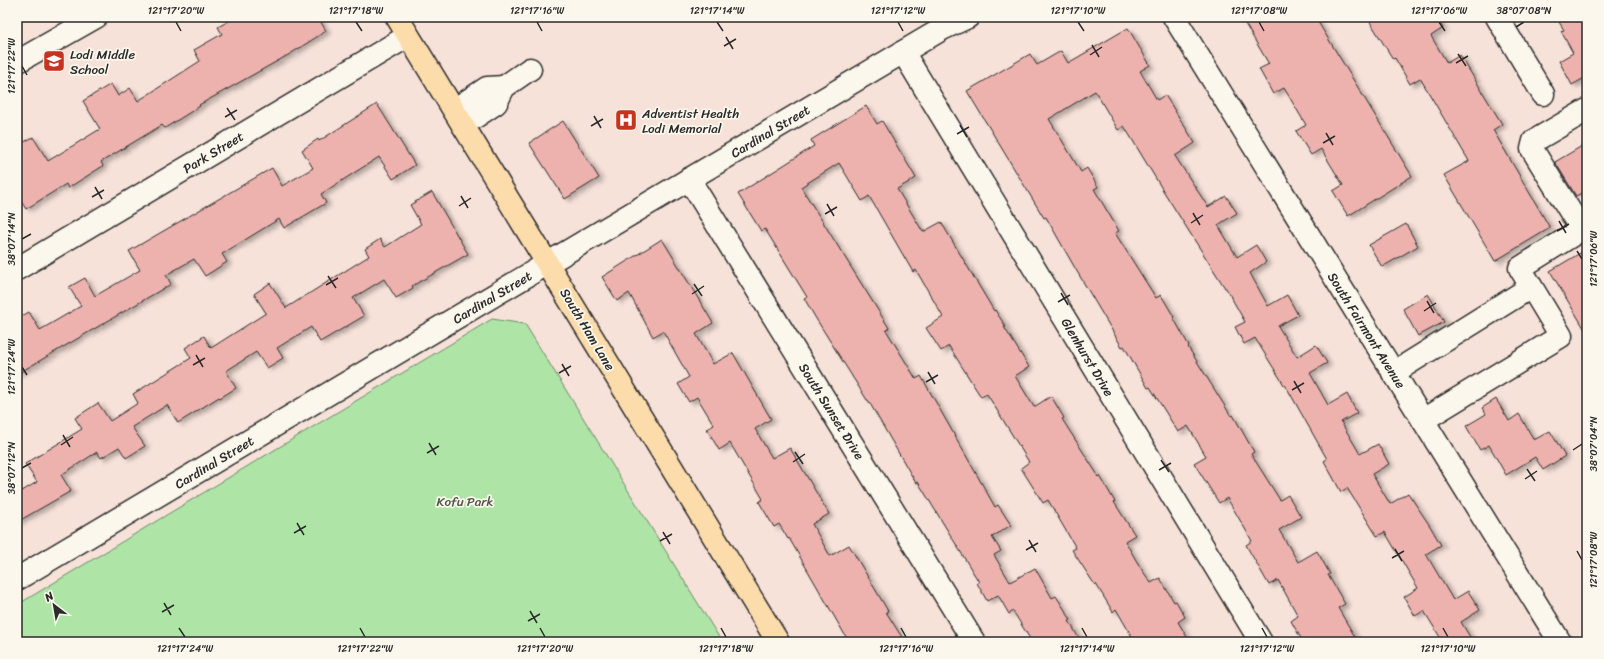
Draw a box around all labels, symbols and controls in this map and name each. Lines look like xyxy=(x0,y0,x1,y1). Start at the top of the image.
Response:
text: 121°17'20"W xyxy=(148,2,204,20)
text: 121°17'18"W xyxy=(329,2,384,20)
text: 121°17'16"W xyxy=(510,2,564,20)
text: 121°17'14"W xyxy=(690,2,745,20)
text: 121°17'12"W xyxy=(871,2,925,20)
text: 121°17'10"W xyxy=(1051,2,1106,20)
text: 121°17'08"W xyxy=(1231,2,1288,20)
text: 121°17'06"W xyxy=(1411,2,1467,20)
text: 38°07'08"N xyxy=(1497,2,1552,20)
text: 121°17'22"W xyxy=(3,38,21,94)
place label: Lodi Middle School xyxy=(70,43,136,81)
school or university icon: Lodi Middle School xyxy=(41,48,67,74)
street label: Cardinal Street xyxy=(726,98,815,164)
place label: Adventist Health Lodi Memorial xyxy=(641,102,739,140)
hospital icon: Adventist Health Lodi Memorial xyxy=(613,107,639,133)
street label: Park Street xyxy=(178,125,249,180)
text: 38°07'14"N xyxy=(3,212,21,266)
text: 121°17'06"W xyxy=(1585,231,1603,287)
street label: Cardinal Street xyxy=(448,264,537,330)
street label: South Fairmont Avenue xyxy=(1321,267,1412,393)
street label: South Ham Lane xyxy=(554,284,622,375)
street label: Glenhurst Drive xyxy=(1055,313,1120,401)
text: 121°17'24"W xyxy=(3,339,21,395)
street label: South Sunset Drive xyxy=(793,358,871,464)
text: 38°07'04"N xyxy=(1585,416,1603,472)
street label: Cardinal Street xyxy=(170,429,259,495)
text: 38°07'12"N xyxy=(3,442,21,494)
park label: Kofu Park xyxy=(436,490,494,513)
text: 121°17'08"W xyxy=(1585,531,1603,588)
north arrow xyxy=(34,585,74,625)
text: N xyxy=(40,587,58,607)
text: 121°17'24"W xyxy=(157,640,213,658)
text: 121°17'22"W xyxy=(337,640,393,658)
text: 121°17'20"W xyxy=(517,640,573,658)
text: 121°17'18"W xyxy=(699,640,754,658)
text: 121°17'16"W xyxy=(879,640,933,658)
text: 121°17'14"W xyxy=(1060,640,1115,658)
text: 121°17'12"W xyxy=(1240,640,1294,658)
text: 121°17'10"W xyxy=(1421,640,1476,658)

